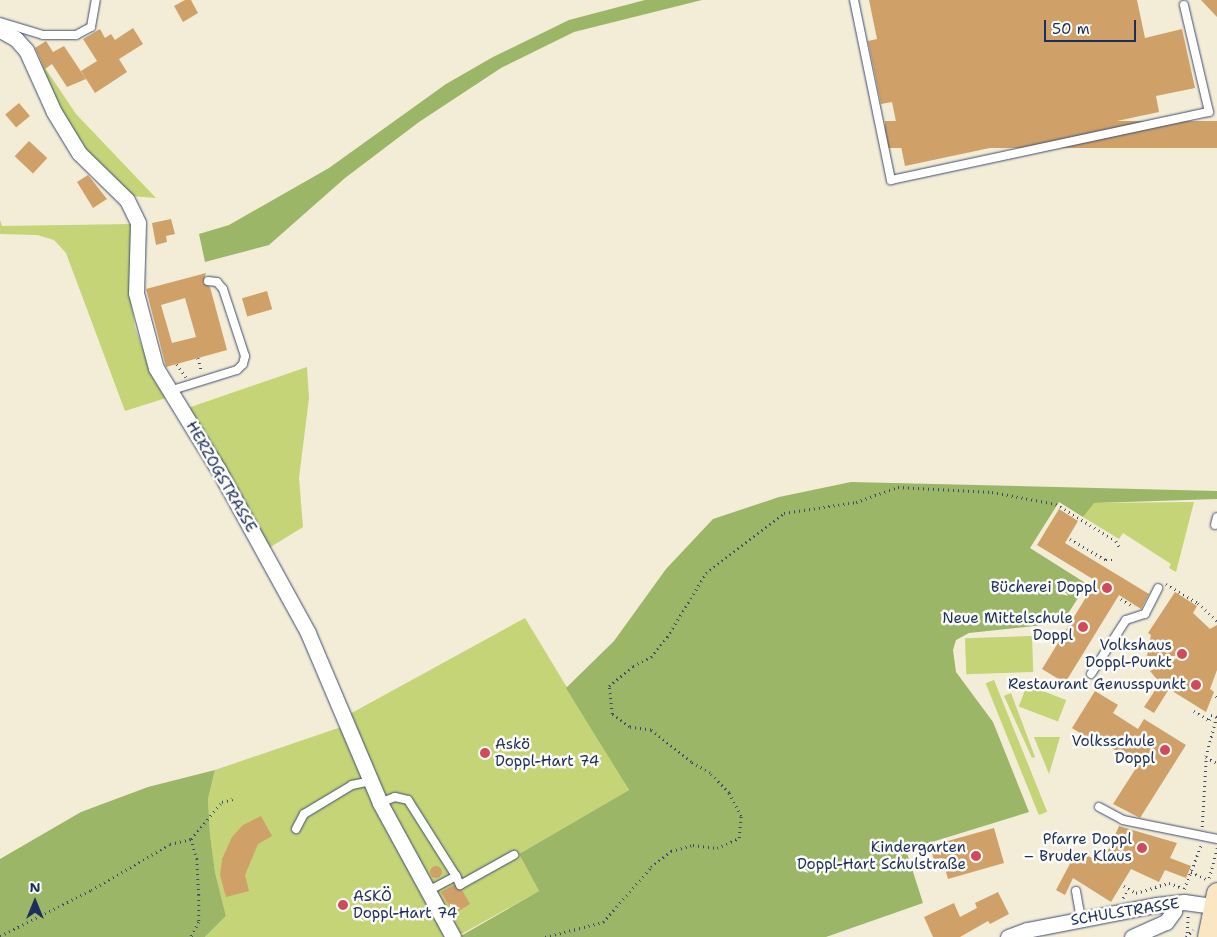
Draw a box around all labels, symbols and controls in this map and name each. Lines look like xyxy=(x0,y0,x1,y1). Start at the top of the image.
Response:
scale bar xyxy=(1047,10,1140,42)
text: 50 m xyxy=(1052,19,1090,39)
street label: HERZOGSTRASSE xyxy=(182,418,260,536)
place label: Bücherei Doppl xyxy=(991,579,1097,597)
marker: Bücherei Doppl xyxy=(1101,582,1113,594)
place label: Neue Mittelschule Doppl xyxy=(942,609,1073,644)
marker: Neue Mittelschule Doppl xyxy=(1077,621,1089,633)
place label: Volkshaus Doppl-Punkt xyxy=(1085,636,1172,671)
marker: Volkshaus Doppl-Punkt xyxy=(1176,648,1188,660)
place label: Restaurant Genusspunkt xyxy=(1008,676,1186,694)
marker: Restaurant Genusspunkt xyxy=(1190,679,1202,691)
place label: Volksschule Doppl xyxy=(1072,732,1155,767)
place label: Askö Doppl-Hart 74 xyxy=(495,735,599,770)
marker: Volksschule Doppl xyxy=(1159,744,1171,756)
marker: Askö Doppl-Hart 74 xyxy=(479,747,491,759)
place label: Pfarre Doppl – Bruder Klaus xyxy=(1024,830,1132,865)
place label: Kindergarten Doppl-Hart Schulstraße xyxy=(797,838,966,873)
marker: Pfarre Doppl – Bruder Klaus xyxy=(1136,842,1148,854)
marker: Kindergarten Doppl-Hart Schulstraße xyxy=(970,850,982,862)
north arrow xyxy=(10,877,60,927)
text: N xyxy=(29,878,41,896)
place label: ASKÖ Doppl-Hart 74 xyxy=(353,887,457,922)
street label: SCHULSTRASSE xyxy=(1069,895,1181,929)
marker: ASKÖ Doppl-Hart 74 xyxy=(337,899,349,911)

